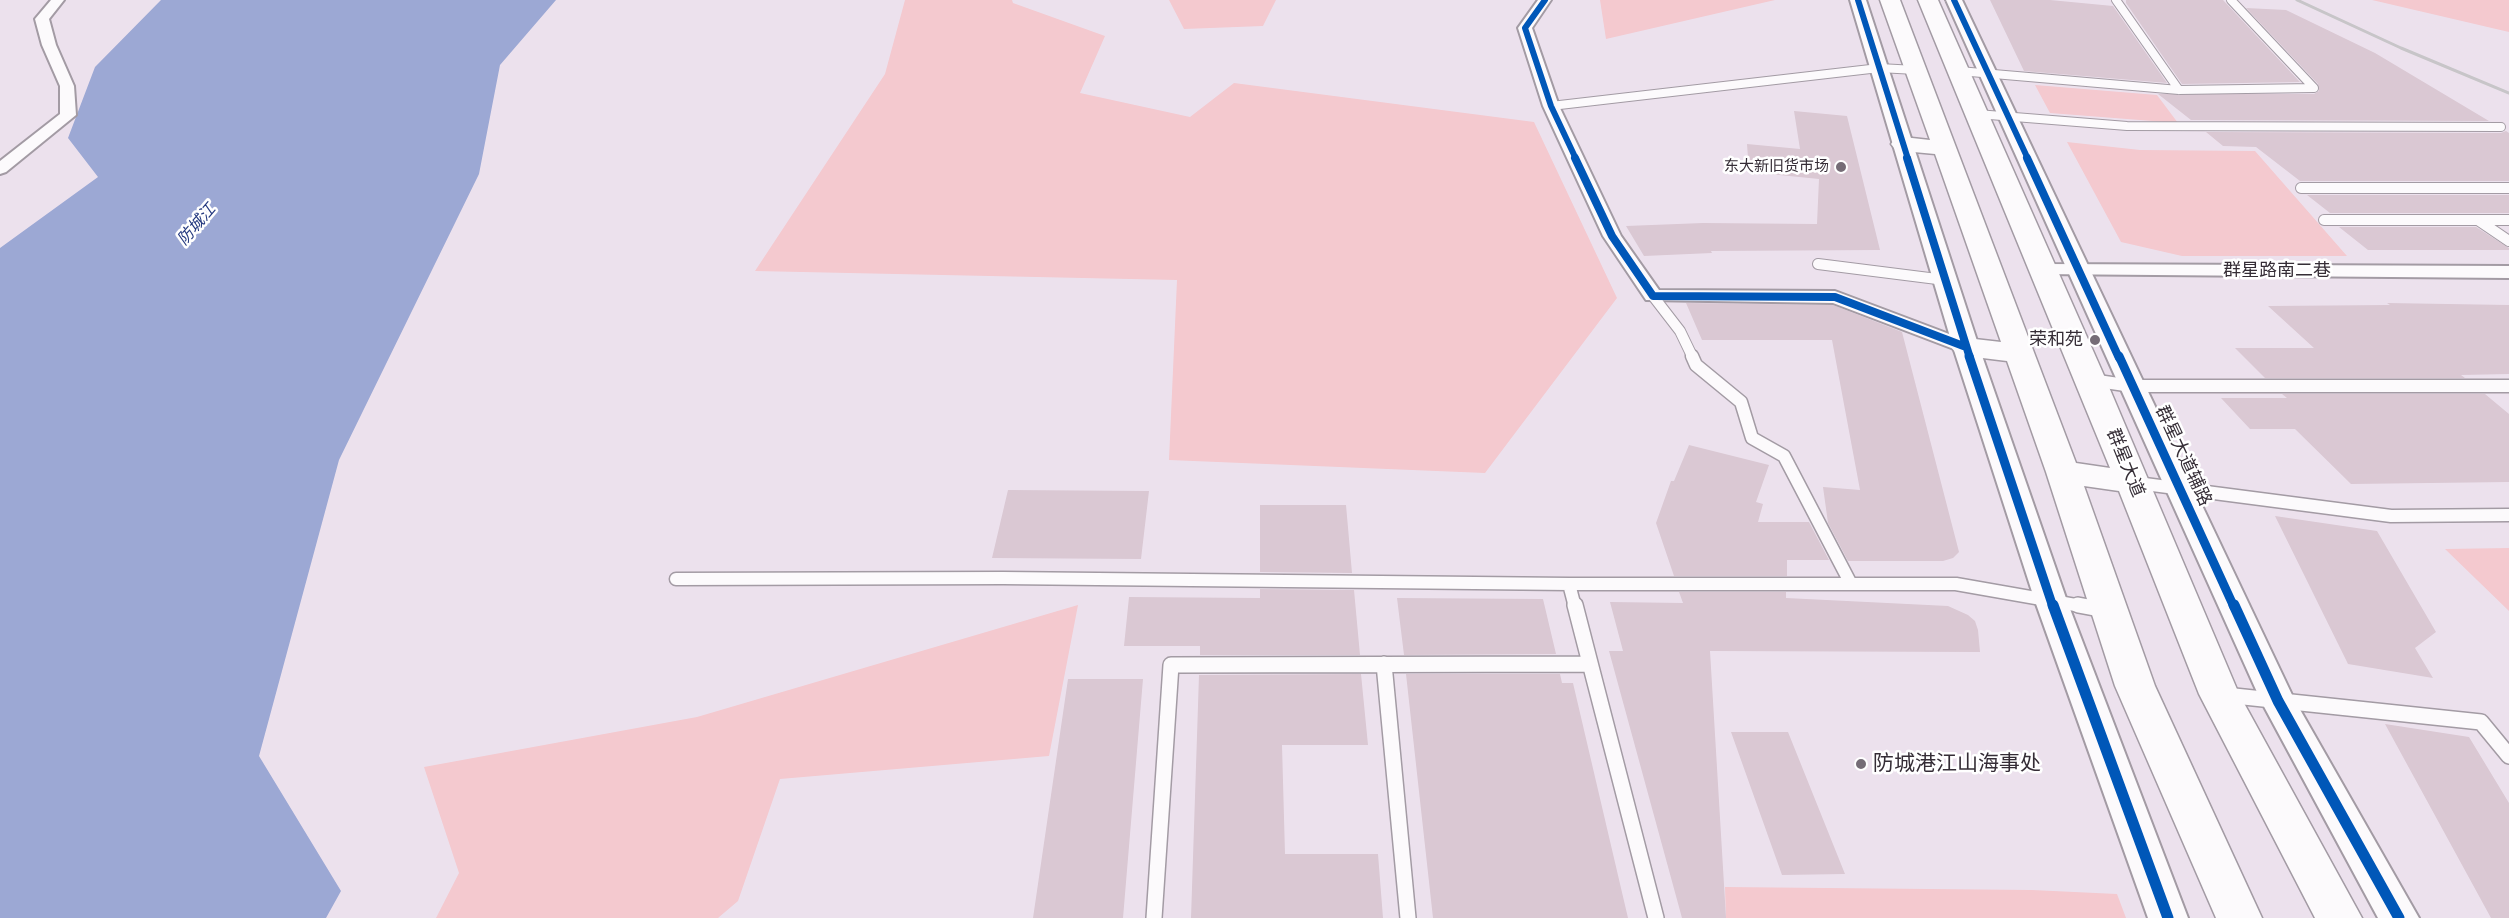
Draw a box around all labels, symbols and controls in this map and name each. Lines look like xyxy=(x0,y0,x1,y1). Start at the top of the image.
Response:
place label: 东大新旧货市场 xyxy=(1724,158,1829,176)
marker: 东大新旧货市场 xyxy=(1834,160,1848,174)
water label: 防城江 xyxy=(174,201,220,249)
street label: 群星路南二巷 xyxy=(2223,260,2331,282)
place label: 荣和苑 xyxy=(2029,329,2083,351)
marker: 荣和苑 xyxy=(2088,333,2102,347)
street label: 群星大道辅路 xyxy=(2150,402,2216,510)
street label: 群星大道 xyxy=(2102,426,2148,500)
place label: 防城港江山海事处 xyxy=(1873,751,2041,777)
marker: 防城港江山海事处 xyxy=(1854,757,1868,771)

